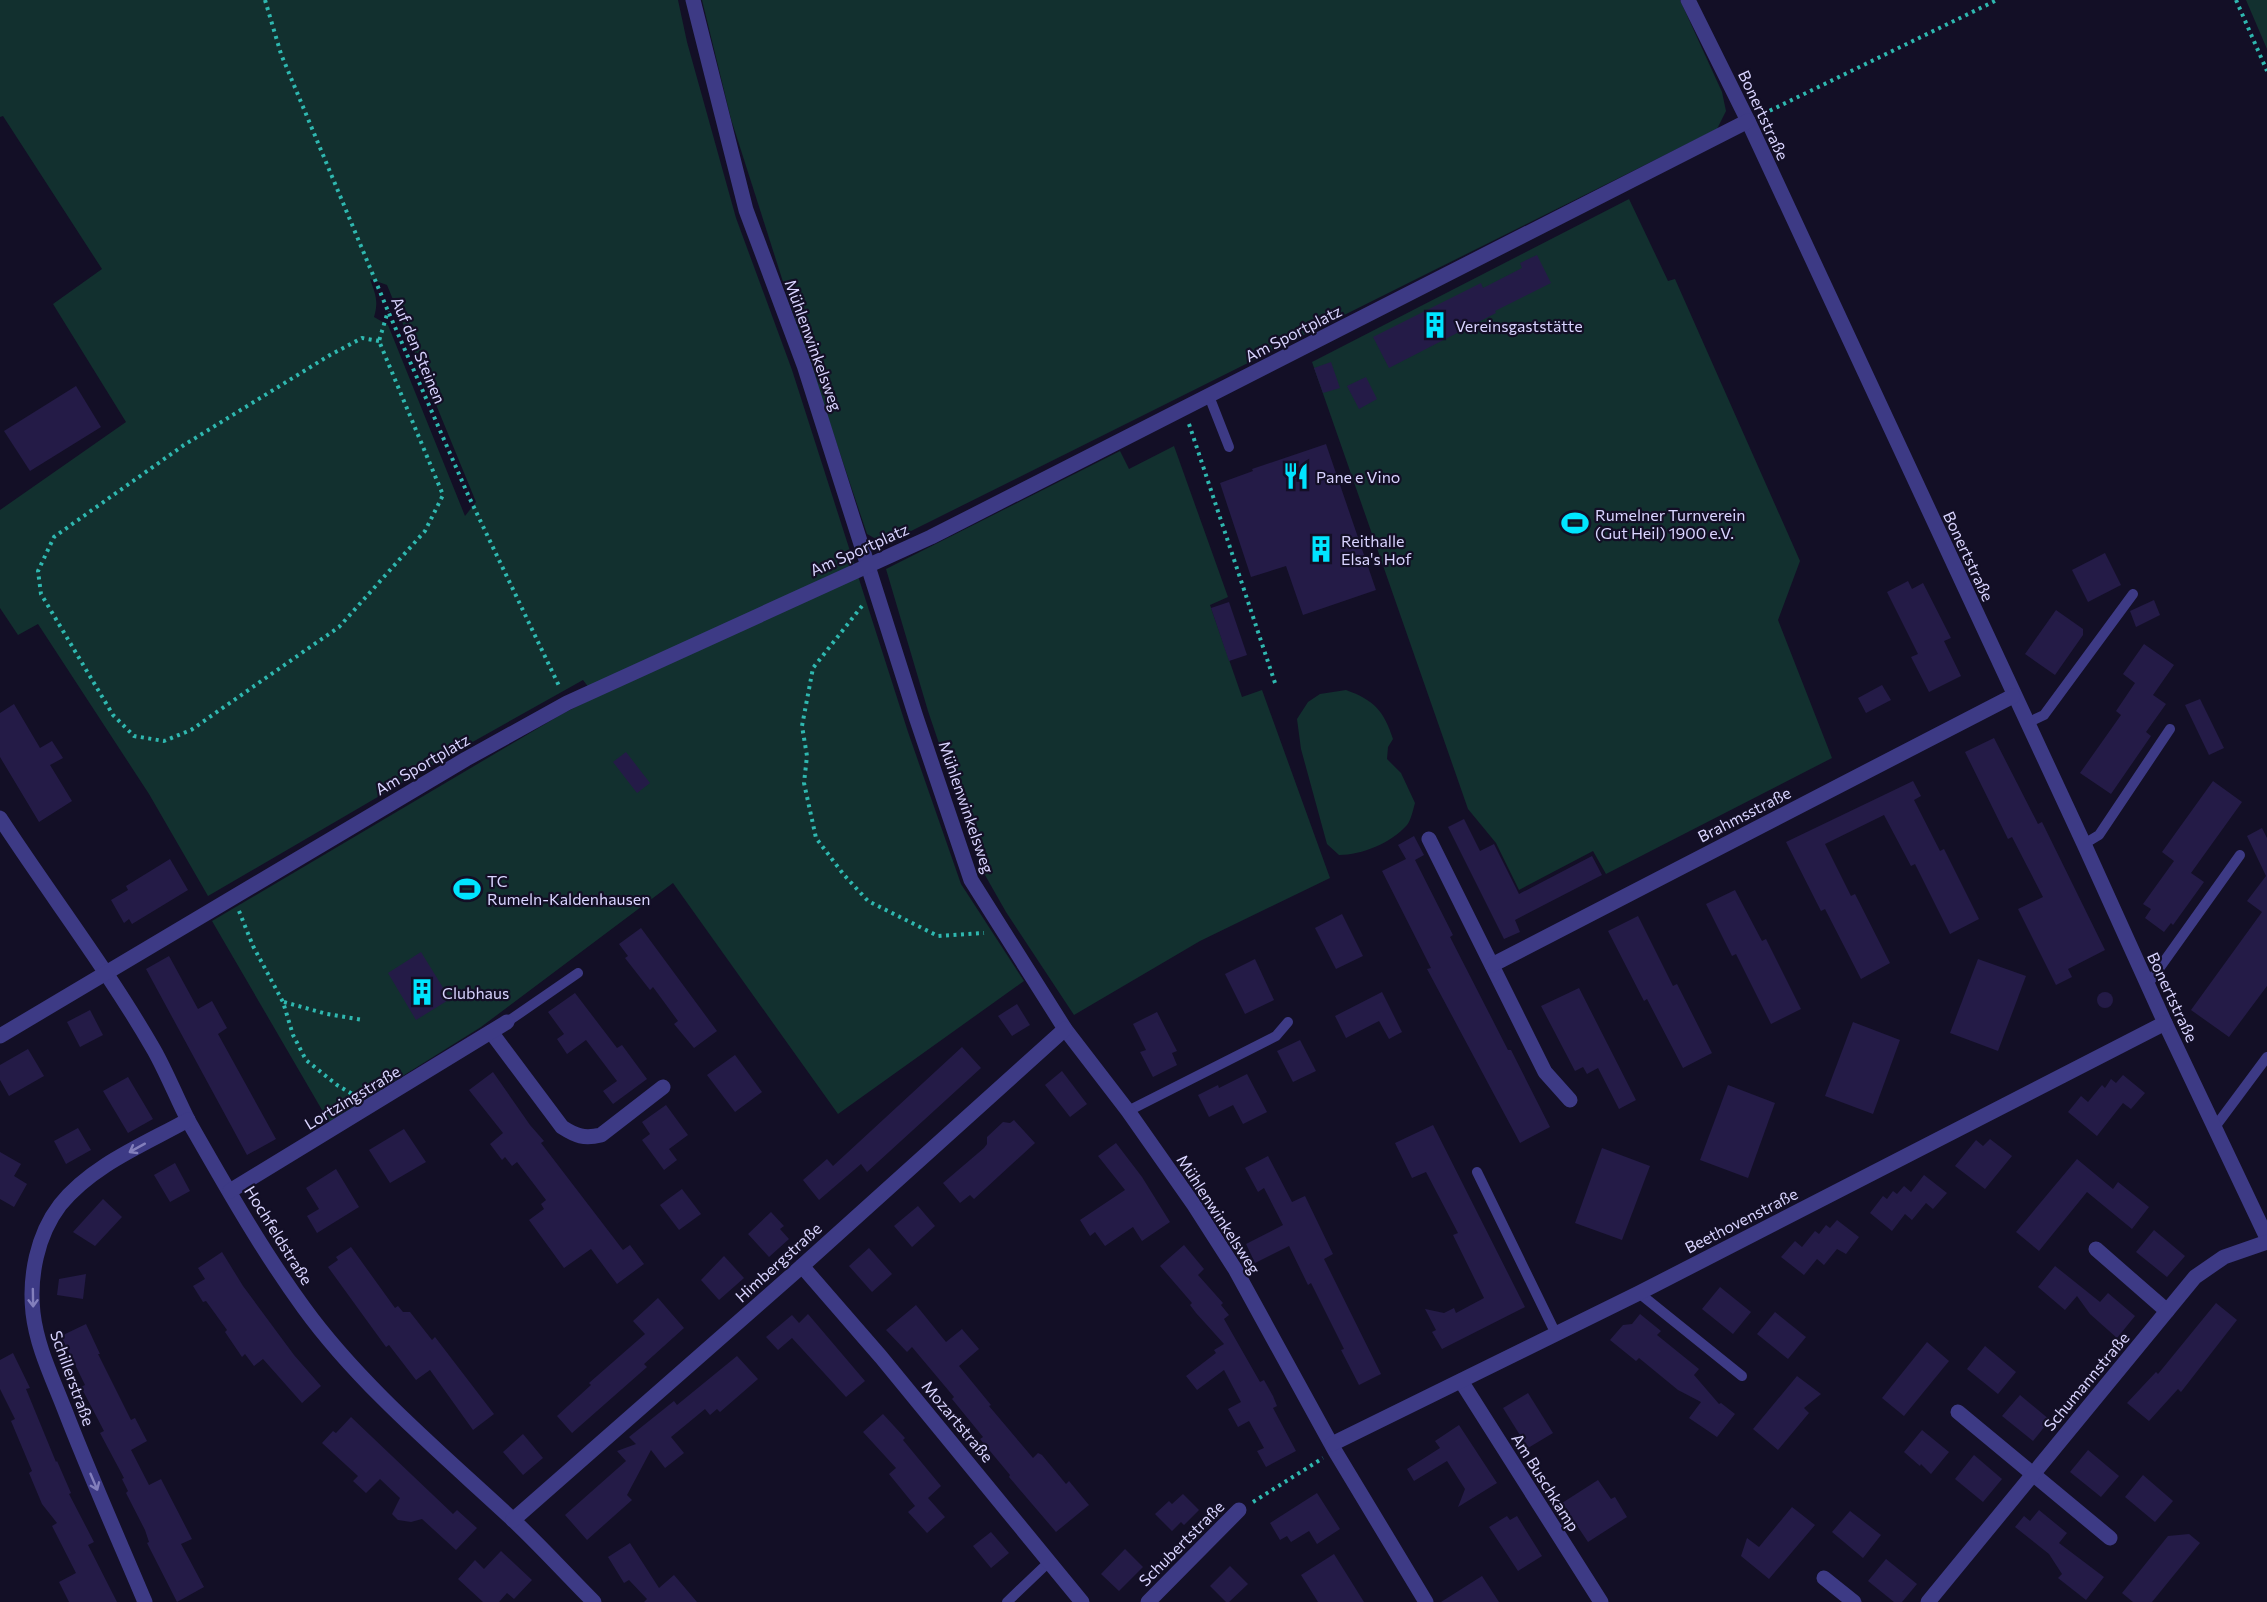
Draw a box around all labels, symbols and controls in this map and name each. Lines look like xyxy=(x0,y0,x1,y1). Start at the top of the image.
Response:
street label: Bonertstraße xyxy=(1735,67,1793,163)
street label: Mühlenwinkelsweg xyxy=(781,277,847,414)
street label: Auf den Steinen xyxy=(388,294,450,406)
street label: Am Sportplatz xyxy=(1242,300,1344,365)
building icon: Vereinsgaststätte xyxy=(1420,310,1450,340)
place label: Vereinsgaststätte xyxy=(1455,316,1583,335)
restaurant icon: Pane e Vino xyxy=(1281,461,1311,491)
place label: Pane e Vino xyxy=(1316,467,1400,486)
place label: Rumelner Turnverein (Gut Heil) 1900 e.V. xyxy=(1595,505,1746,542)
sports icon: Rumelner Turnverein (Gut Heil) 1900 e.V. xyxy=(1560,508,1590,538)
street label: Bonertstraße xyxy=(1940,508,1998,604)
street label: Am Sportplatz xyxy=(807,519,911,579)
place label: Reithalle Elsa's Hof xyxy=(1341,531,1412,568)
building icon: Reithalle Elsa's Hof xyxy=(1306,534,1336,564)
street label: Am Sportplatz xyxy=(371,729,473,799)
street label: Mühlenwinkelsweg xyxy=(935,738,999,876)
street label: Brahmsstraße xyxy=(1694,782,1794,846)
place label: TC Rumeln-Kaldenhausen xyxy=(487,871,650,908)
sports icon: TC Rumeln-Kaldenhausen xyxy=(452,874,482,904)
street label: Bonertstraße xyxy=(2144,949,2202,1045)
building icon: Clubhaus xyxy=(407,977,437,1007)
place label: Clubhaus xyxy=(442,983,509,1002)
street label: Lortzingstraße xyxy=(301,1061,403,1133)
one-way arrow xyxy=(129,1142,146,1154)
street label: Mühlenwinkelsweg xyxy=(1173,1151,1265,1278)
street label: Hochfeldstraße xyxy=(241,1182,317,1288)
street label: Beethovenstraße xyxy=(1681,1183,1801,1257)
street label: Himbergstraße xyxy=(731,1218,825,1306)
one-way arrow xyxy=(27,1287,39,1307)
street label: Schillerstraße xyxy=(47,1328,99,1428)
street label: Schumannstraße xyxy=(2039,1328,2133,1434)
street label: Mozartstraße xyxy=(918,1376,998,1466)
street label: Am Buschkamp xyxy=(1508,1429,1584,1535)
one-way arrow xyxy=(89,1472,100,1490)
street label: Schubertstraße xyxy=(1134,1496,1228,1590)

